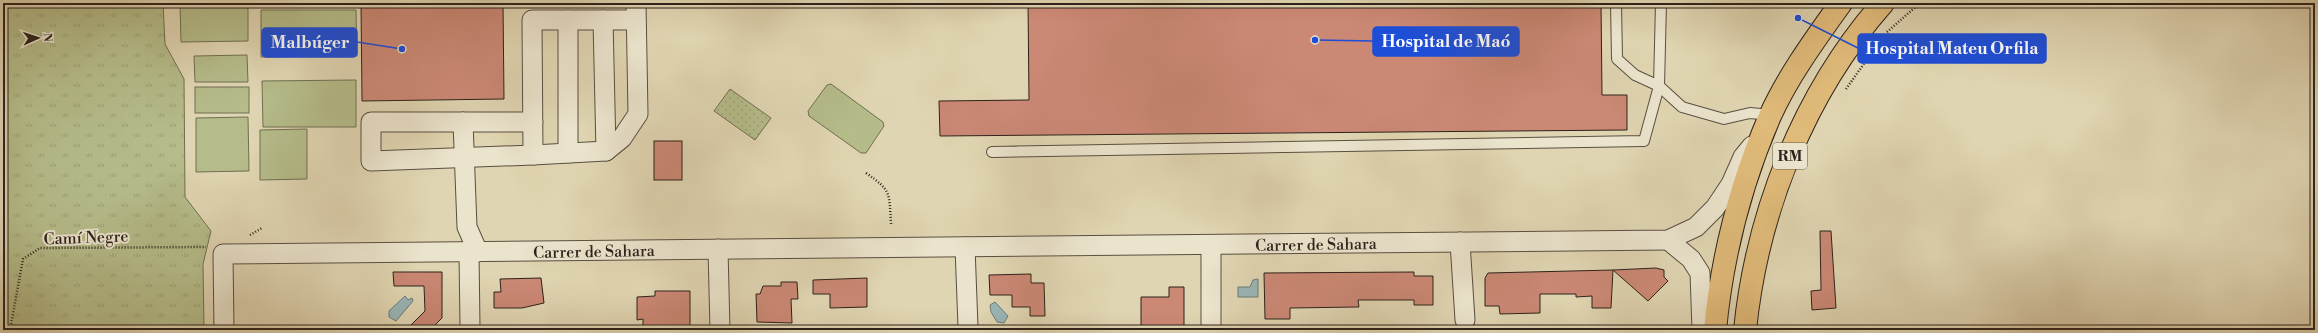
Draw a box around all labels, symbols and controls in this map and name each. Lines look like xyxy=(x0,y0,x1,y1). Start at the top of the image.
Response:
north arrow xyxy=(18,18,58,58)
callout: Hospital de Maó xyxy=(1373,27,1519,56)
callout: Malbúger xyxy=(262,28,357,57)
text: Hospital de Maó xyxy=(1381,31,1511,53)
text: Malbúger xyxy=(270,32,350,54)
text: N xyxy=(40,33,54,43)
callout: Hospital Mateu Orfila xyxy=(1858,34,2046,63)
text: Hospital Mateu Orfila xyxy=(1866,38,2039,60)
road number: RM xyxy=(1773,143,1807,169)
street label: Camí Negre xyxy=(43,227,129,249)
street label: Carrer de Sahara xyxy=(1255,234,1378,256)
street label: Carrer de Sahara xyxy=(533,241,656,263)

